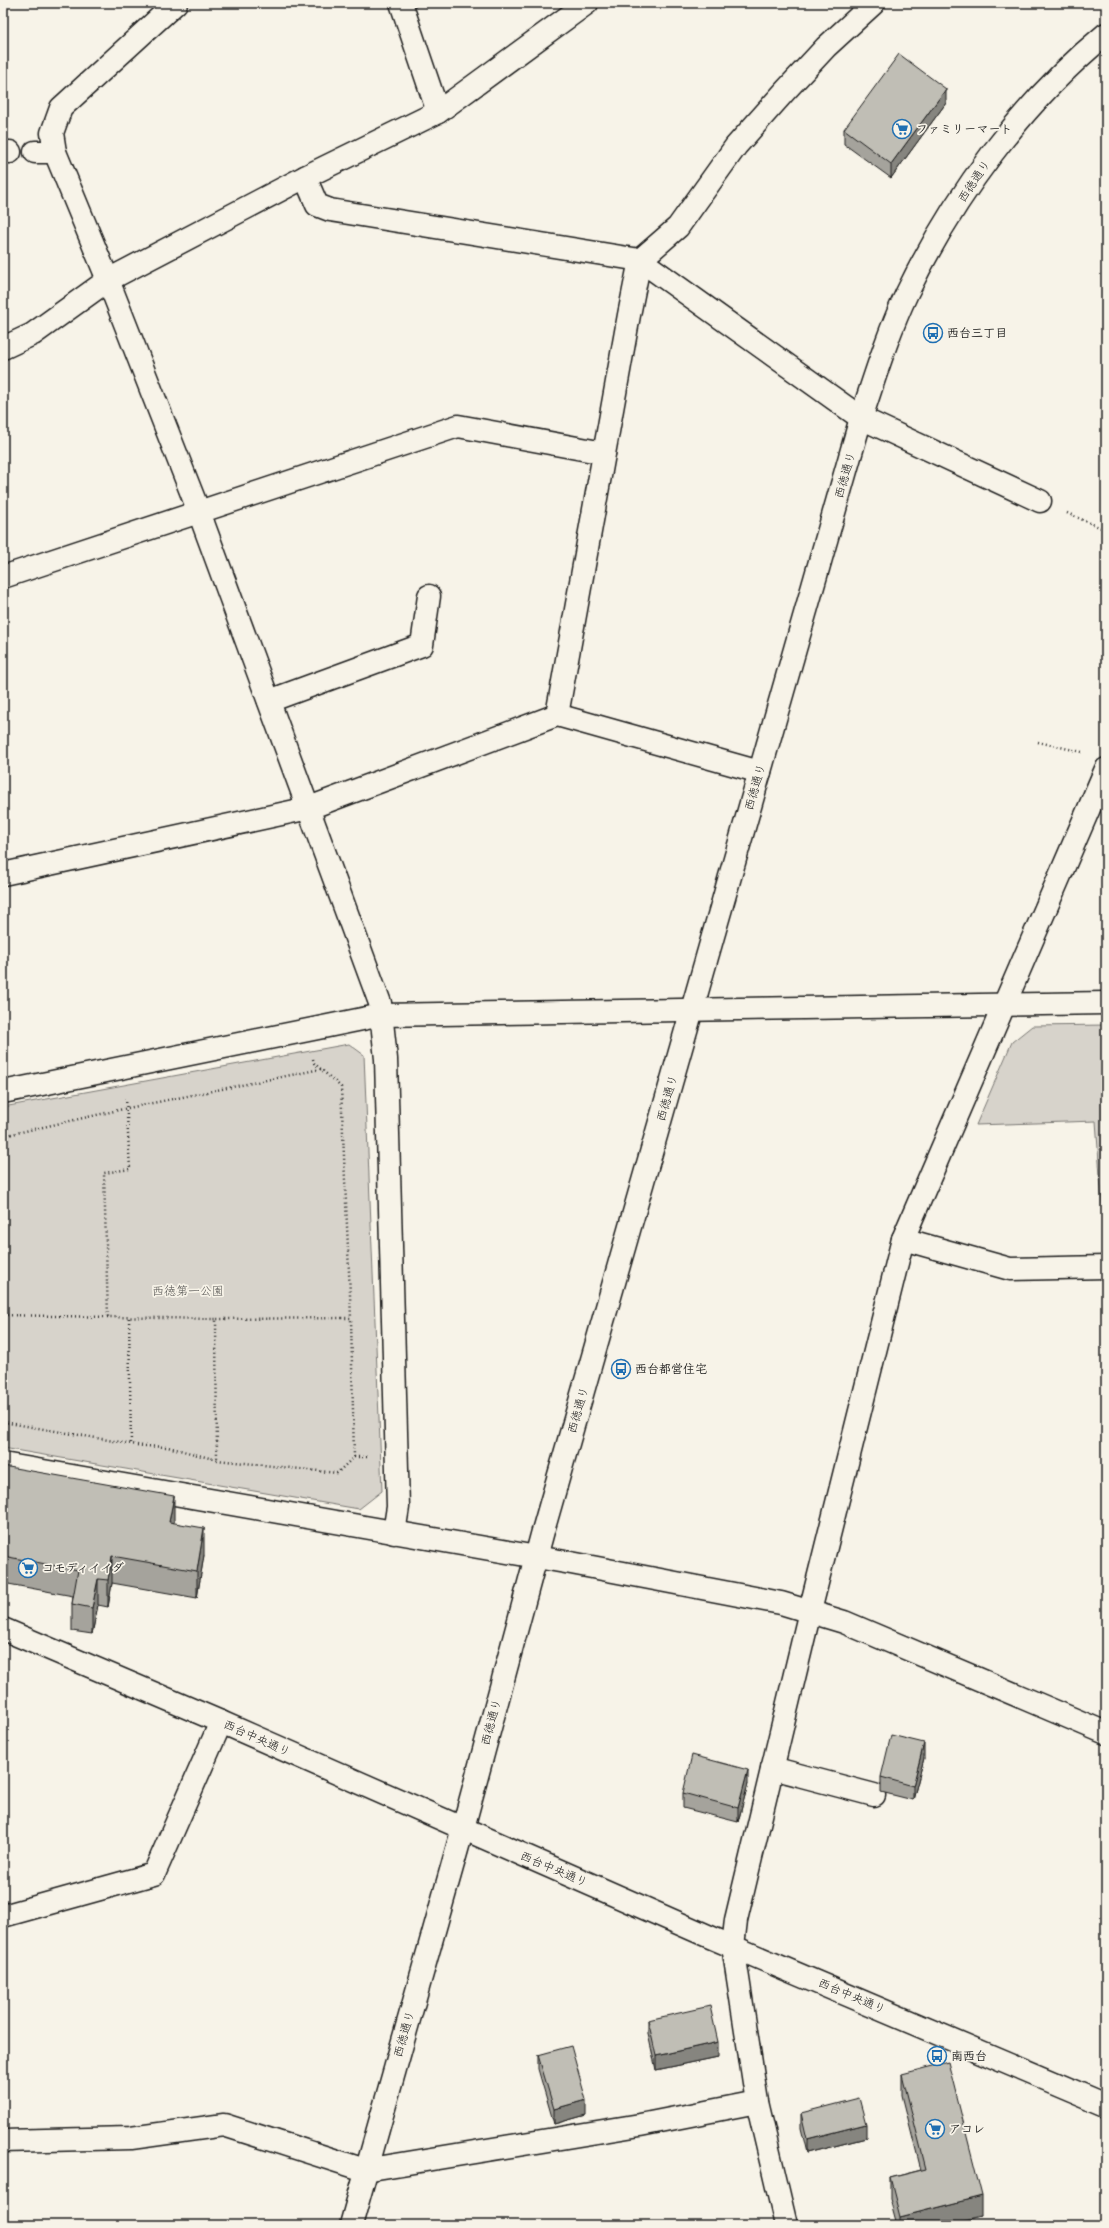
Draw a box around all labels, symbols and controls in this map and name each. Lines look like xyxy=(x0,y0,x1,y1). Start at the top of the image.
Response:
supermarket icon: ファミリーマート xyxy=(891,118,913,140)
place label: ファミリーマート xyxy=(916,122,1012,139)
street label: 西徳通り xyxy=(955,157,996,206)
bus stop icon: 西台三丁目 xyxy=(922,322,944,344)
place label: 西台三丁目 xyxy=(947,326,1007,343)
street label: 西徳通り xyxy=(832,450,861,501)
street label: 西徳通り xyxy=(742,762,771,813)
street label: 西徳通り xyxy=(654,1073,683,1124)
park label: 西徳第一公園 xyxy=(152,1284,224,1301)
bus stop icon: 西台都営住宅 xyxy=(610,1358,632,1380)
place label: 西台都営住宅 xyxy=(635,1362,707,1379)
street label: 西徳通り xyxy=(565,1385,594,1436)
supermarket icon: コモディイイダ xyxy=(17,1557,39,1579)
place label: コモディイイダ xyxy=(42,1561,124,1578)
street label: 西徳通り xyxy=(478,1697,507,1748)
street label: 西台中央通り xyxy=(220,1717,293,1762)
street label: 西台中央通り xyxy=(517,1848,590,1892)
street label: 西台中央通り xyxy=(815,1975,888,2019)
street label: 西徳通り xyxy=(391,2009,420,2060)
bus stop icon: 南西台 xyxy=(926,2045,948,2067)
place label: 南西台 xyxy=(951,2049,987,2066)
supermarket icon: アコレ xyxy=(924,2118,946,2140)
place label: アコレ xyxy=(949,2122,985,2139)

